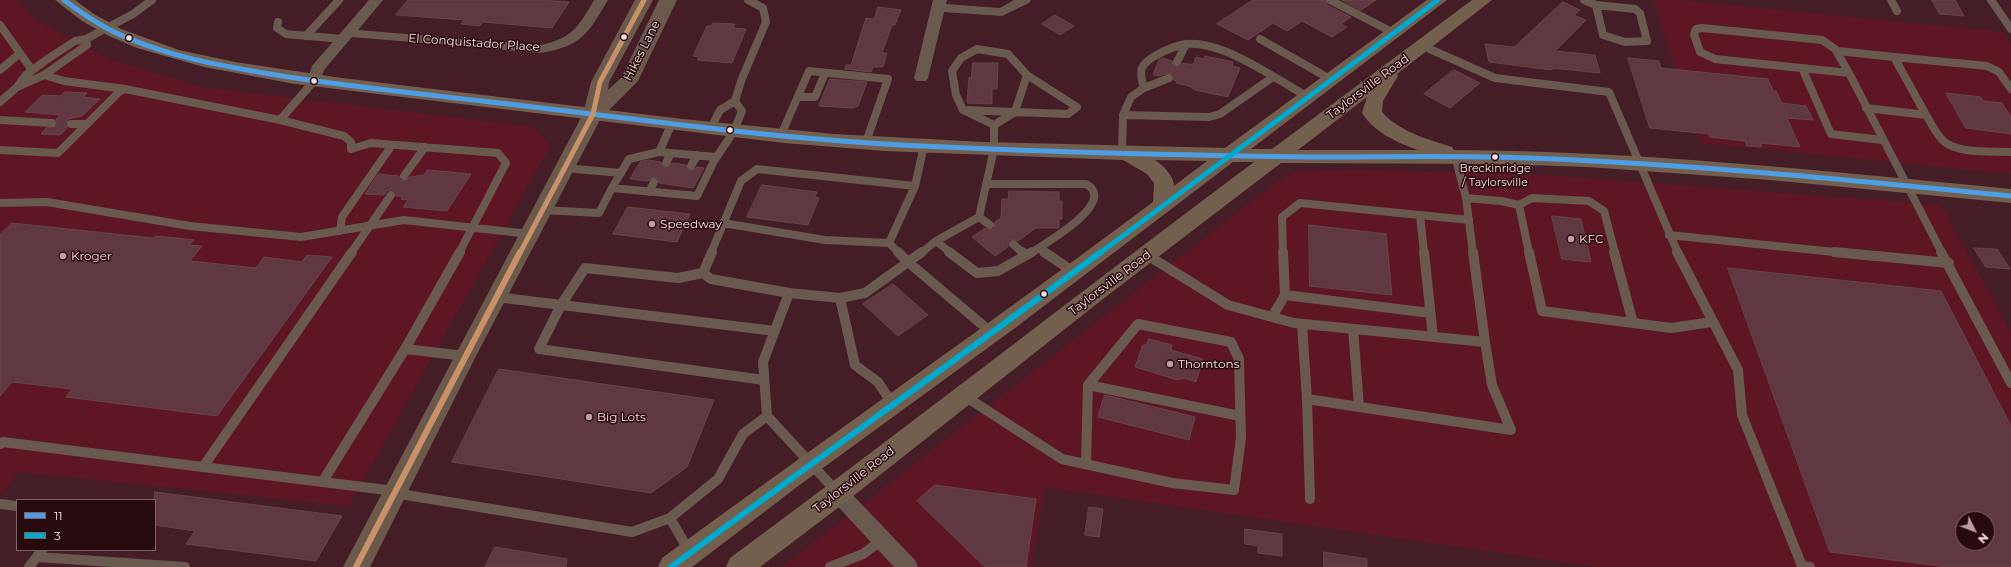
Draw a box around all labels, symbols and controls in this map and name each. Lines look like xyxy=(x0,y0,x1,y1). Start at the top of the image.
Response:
street label: Hikes Lane xyxy=(621,18,663,84)
street label: El Conquistador Place xyxy=(408,31,540,55)
unlabelled marker xyxy=(619,32,629,42)
unlabelled marker xyxy=(124,33,134,43)
street label: Taylorsville Road xyxy=(1324,51,1412,123)
unlabelled marker xyxy=(309,76,319,86)
unlabelled marker xyxy=(725,125,735,135)
marker: Breckinridge / Taylorsville xyxy=(1490,152,1500,162)
place label: Breckinridge / Taylorsville xyxy=(1459,162,1531,188)
place label: Speedway xyxy=(660,217,722,231)
marker: Speedway xyxy=(647,219,657,229)
place label: KFC xyxy=(1579,232,1604,246)
marker: KFC xyxy=(1566,234,1576,244)
street label: Taylorsville Road xyxy=(1066,247,1154,319)
place label: Kroger xyxy=(71,249,112,263)
marker: Kroger xyxy=(58,251,68,261)
unlabelled marker xyxy=(1039,289,1049,299)
place label: Thorntons xyxy=(1178,357,1239,371)
marker: Thorntons xyxy=(1165,359,1175,369)
place label: Big Lots xyxy=(597,410,646,424)
marker: Big Lots xyxy=(584,412,594,422)
street label: Taylorsville Road xyxy=(811,444,897,516)
legend xyxy=(16,499,156,551)
text: 11 xyxy=(54,508,63,523)
north arrow xyxy=(1955,511,1995,551)
text: 3 xyxy=(54,528,61,543)
text: N xyxy=(1975,530,1991,546)

